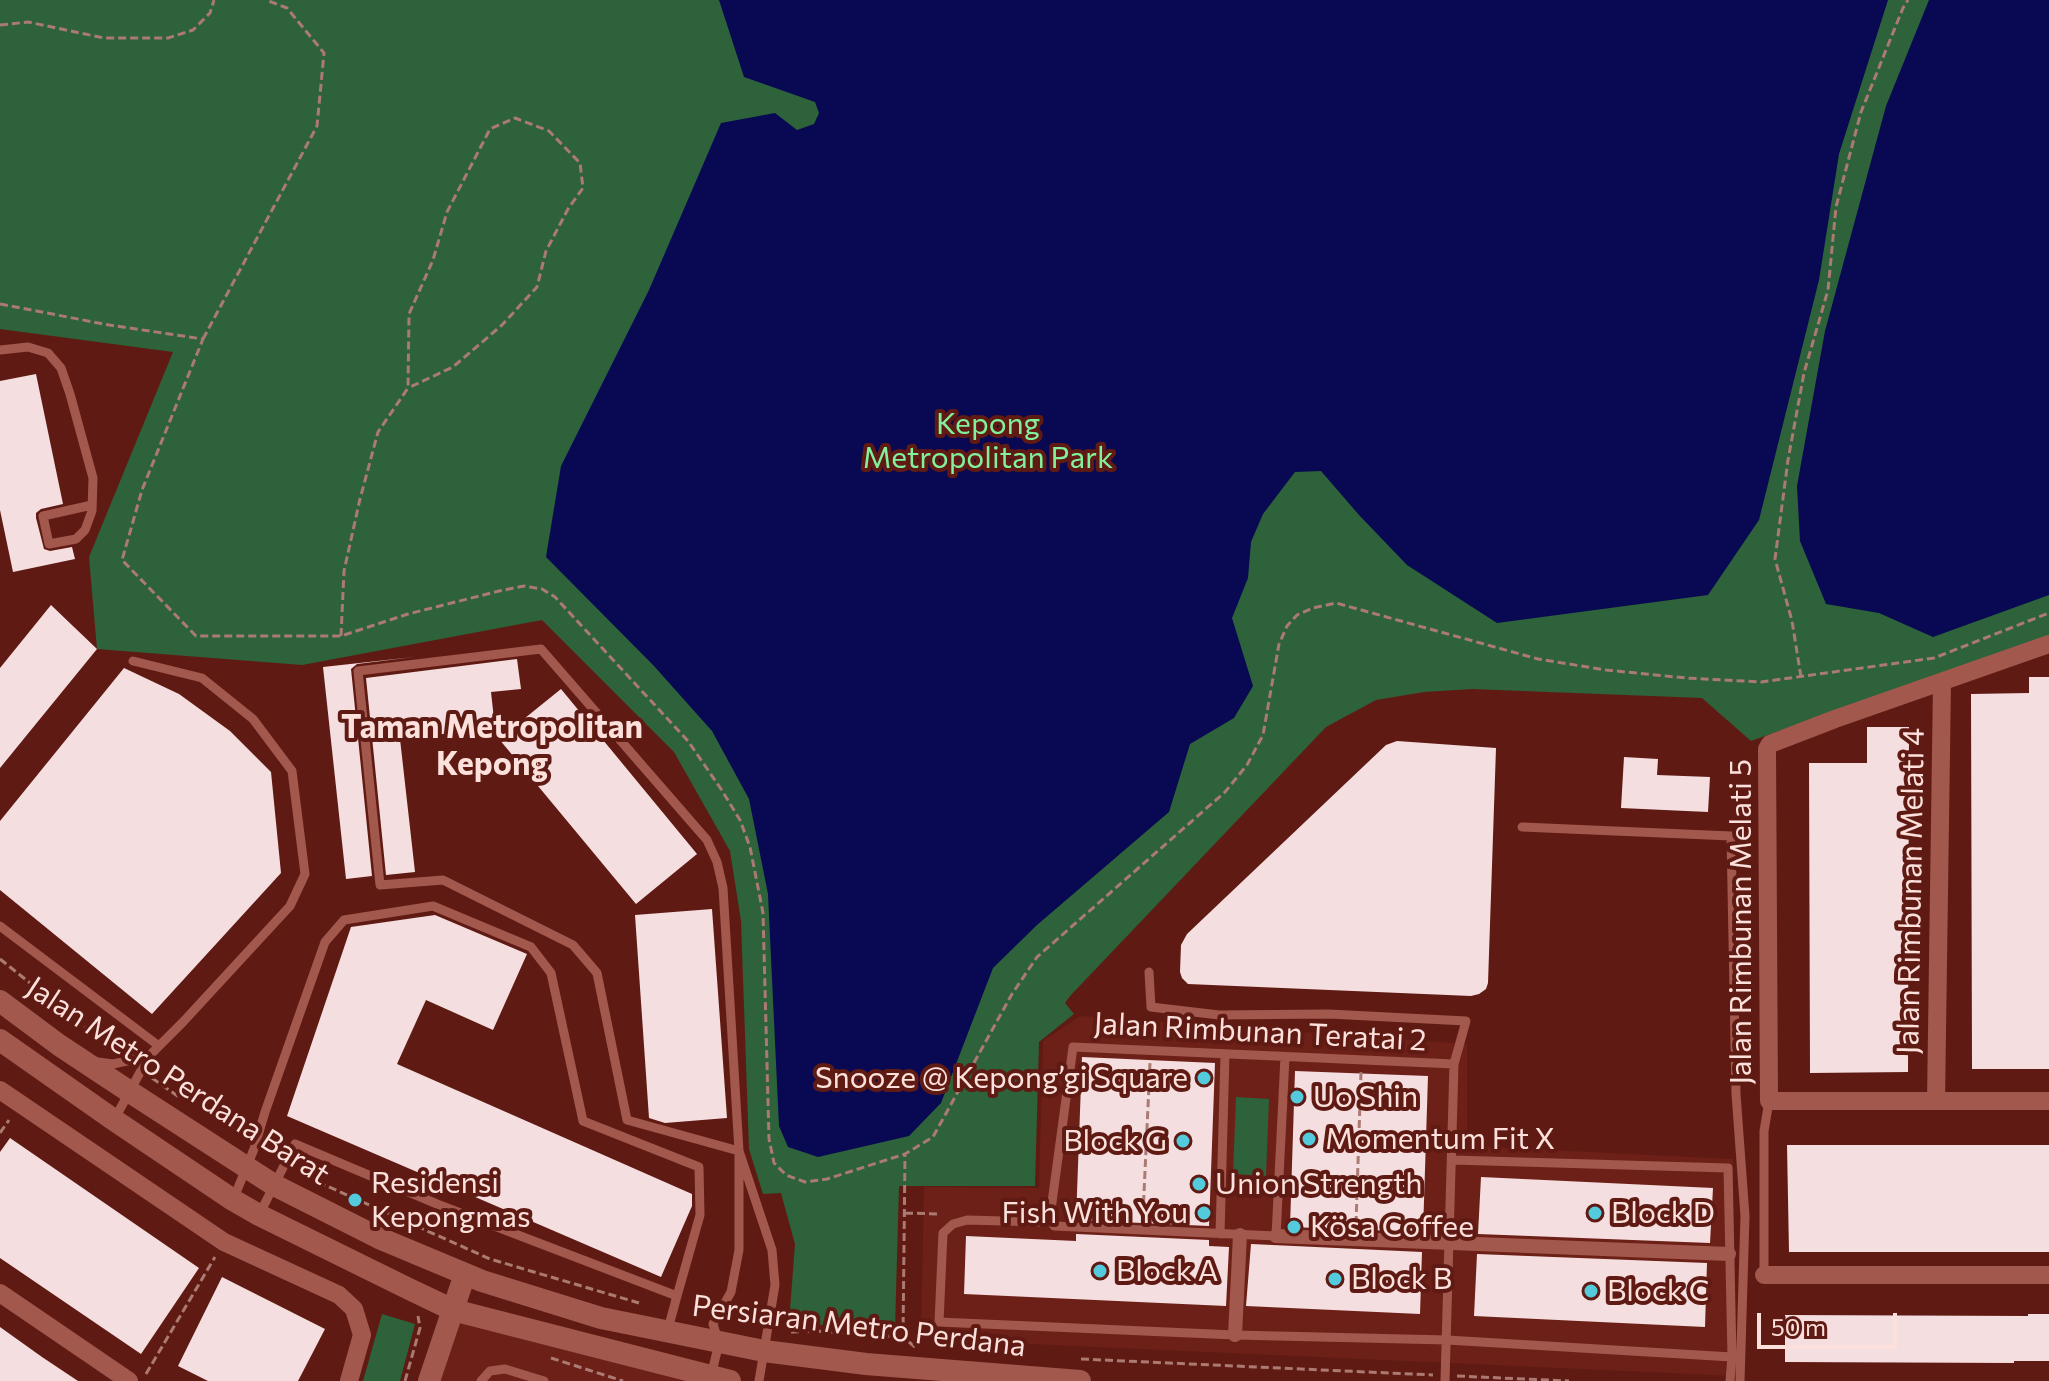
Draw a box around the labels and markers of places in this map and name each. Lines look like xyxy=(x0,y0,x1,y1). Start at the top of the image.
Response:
place label: Snooze @ Kepong’gi Square xyxy=(815,1060,1188,1096)
marker: Snooze @ Kepong’gi Square xyxy=(1195,1069,1213,1087)
place label: Uo Shin xyxy=(1313,1079,1418,1115)
marker: Uo Shin xyxy=(1288,1088,1306,1106)
place label: Momentum Fit X xyxy=(1325,1121,1555,1157)
place label: Block G xyxy=(1063,1123,1167,1159)
marker: Momentum Fit X xyxy=(1300,1130,1318,1148)
marker: Block G xyxy=(1174,1132,1192,1150)
place label: Residensi Kepongmas xyxy=(371,1165,531,1236)
place label: Union Strength xyxy=(1215,1166,1423,1202)
marker: Union Strength xyxy=(1190,1175,1208,1193)
marker: Residensi Kepongmas xyxy=(346,1191,364,1209)
place label: Fish With You xyxy=(1001,1195,1188,1231)
place label: Block D xyxy=(1611,1195,1715,1231)
marker: Fish With You xyxy=(1195,1204,1213,1222)
marker: Block D xyxy=(1586,1204,1604,1222)
place label: Kösa Coffee xyxy=(1310,1209,1474,1245)
marker: Kösa Coffee xyxy=(1285,1218,1303,1236)
place label: Block A xyxy=(1116,1253,1218,1289)
place label: Block B xyxy=(1351,1261,1452,1297)
marker: Block A xyxy=(1091,1262,1109,1280)
marker: Block B xyxy=(1326,1270,1344,1288)
place label: Block C xyxy=(1607,1273,1709,1309)
marker: Block C xyxy=(1582,1282,1600,1300)

